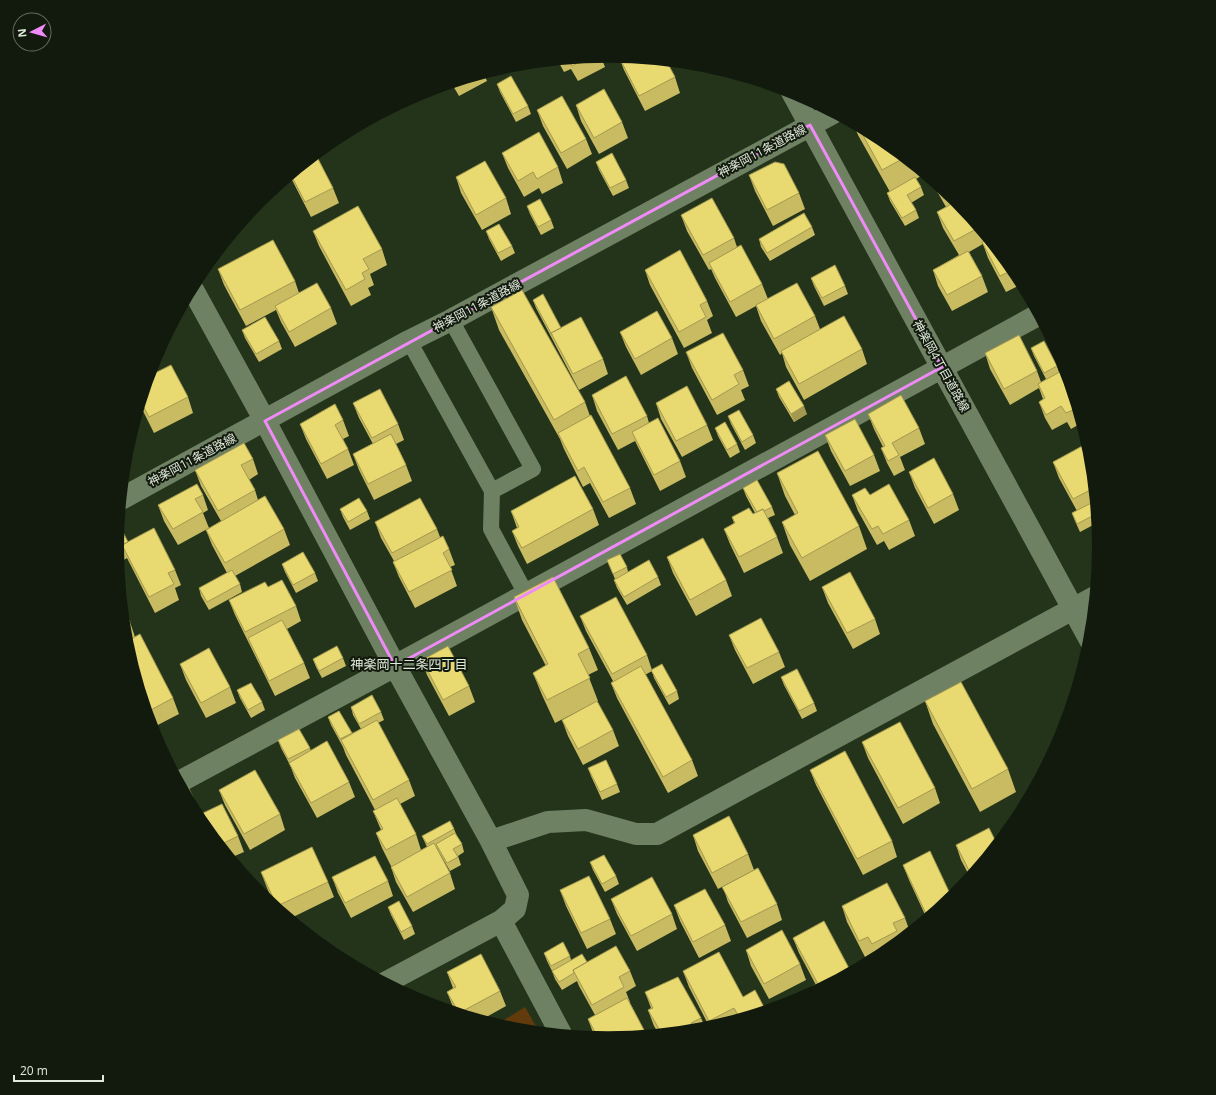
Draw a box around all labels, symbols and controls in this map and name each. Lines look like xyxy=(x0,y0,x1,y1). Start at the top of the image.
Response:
north arrow xyxy=(12,12,52,52)
text: N xyxy=(14,28,29,38)
street label: 神楽岡11条道路線 xyxy=(715,120,809,181)
street label: 神楽岡11条道路線 xyxy=(430,275,524,336)
street label: 神楽岡4丁目道路線 xyxy=(909,317,974,415)
street label: 神楽岡11条道路線 xyxy=(145,429,239,490)
district label: 神楽岡十二条四丁目 xyxy=(350,655,468,673)
scale bar xyxy=(14,1057,103,1083)
text: 20 m xyxy=(20,1062,48,1079)

